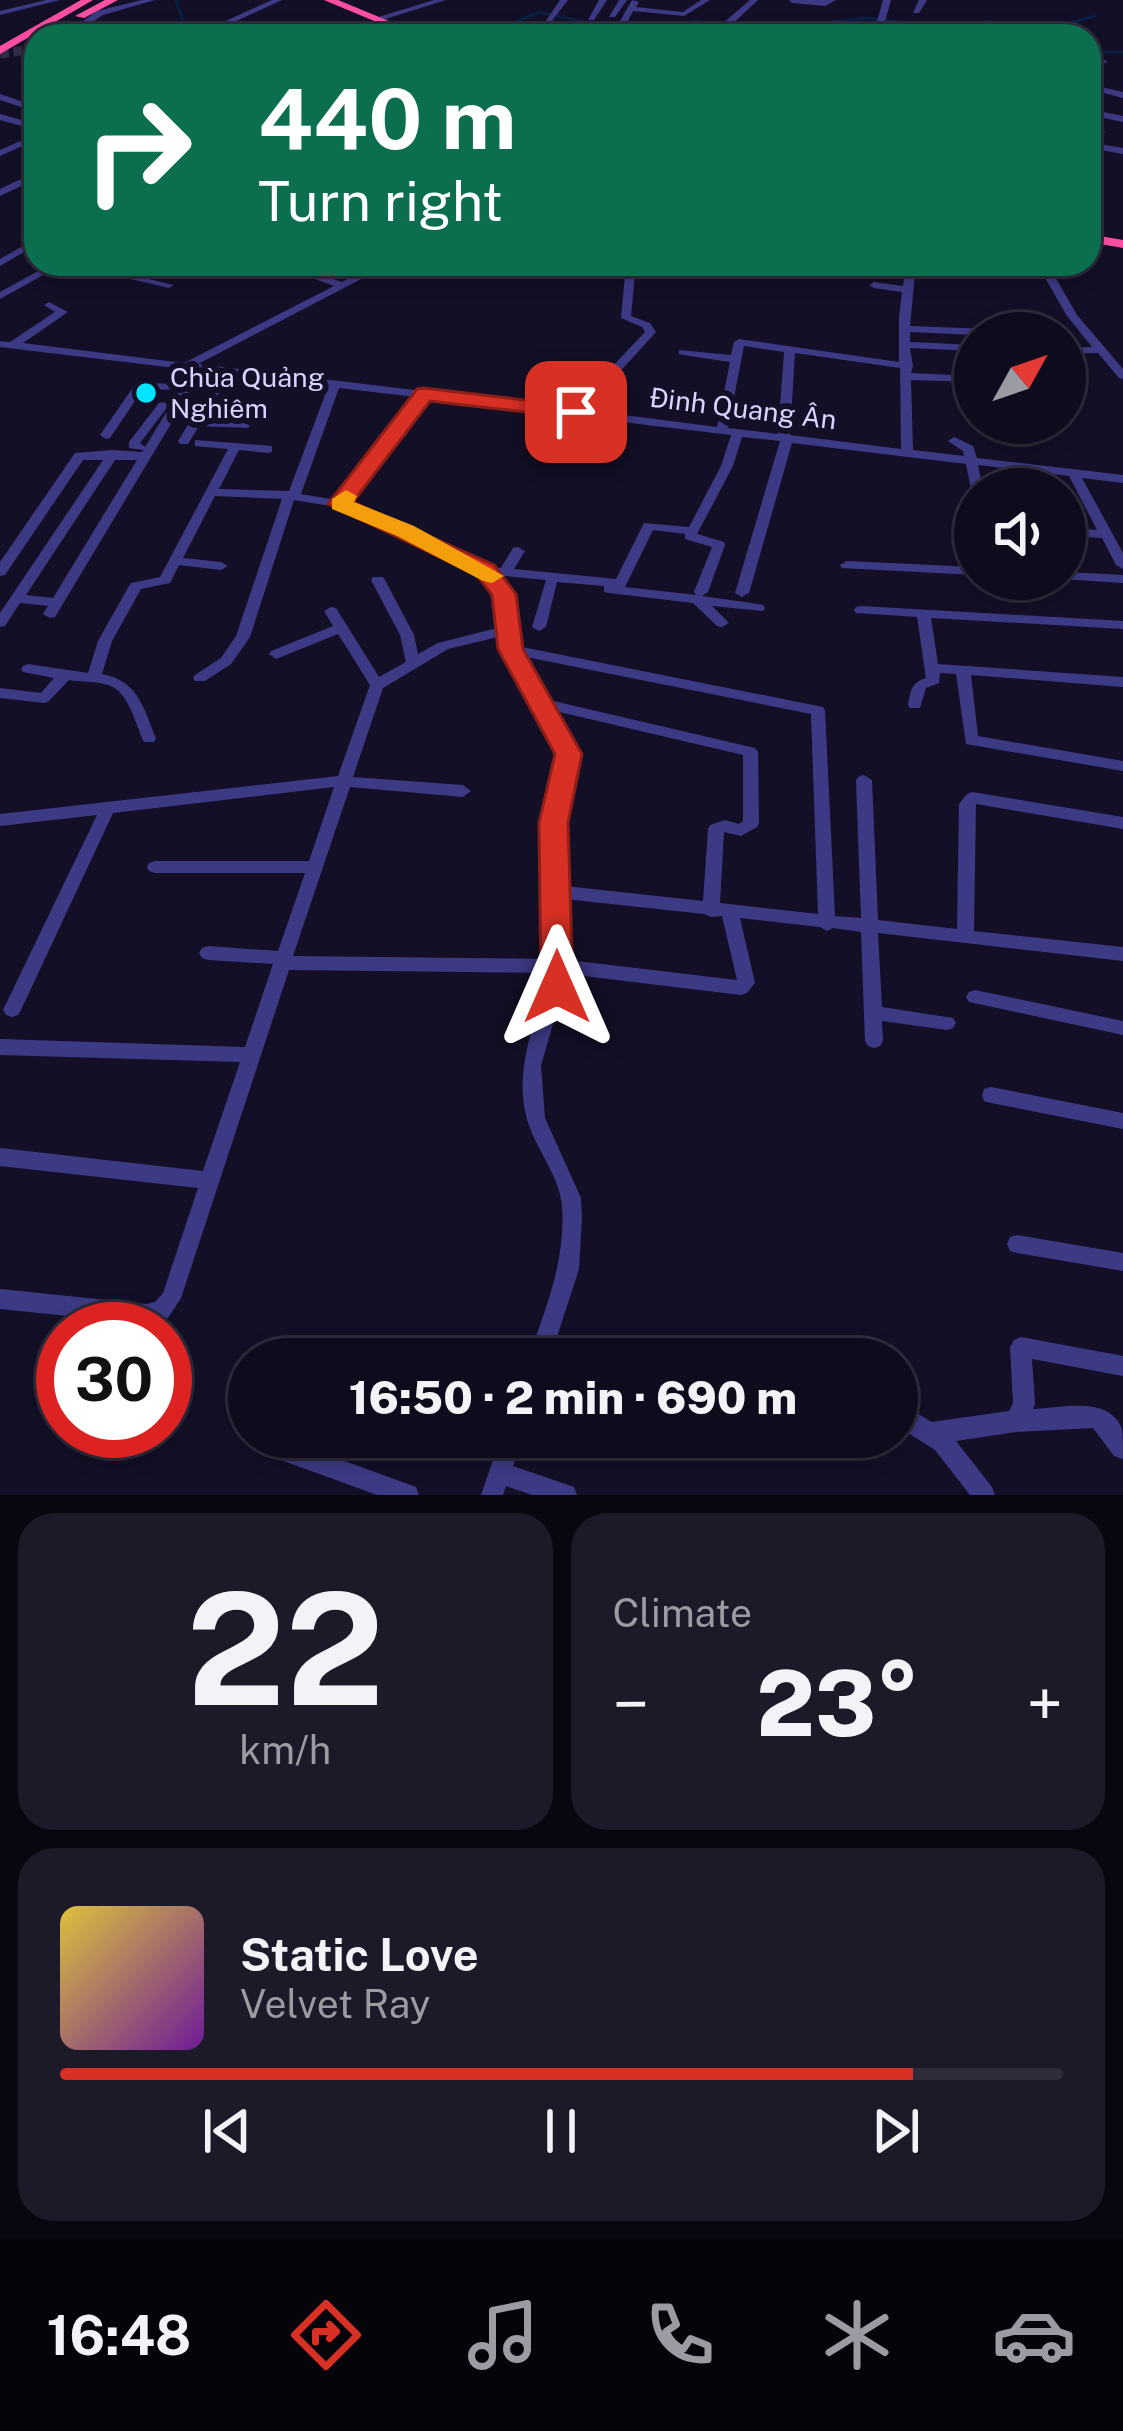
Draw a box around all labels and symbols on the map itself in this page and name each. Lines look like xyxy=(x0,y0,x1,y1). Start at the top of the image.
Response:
north arrow xyxy=(954,312,1086,444)
place label: Chùa Quảng Nghiêm xyxy=(170,361,325,424)
pin xyxy=(525,361,627,463)
marker: Chùa Quảng Nghiêm xyxy=(133,380,159,406)
street label: Đinh Quang Ân xyxy=(648,381,838,435)
position arrow xyxy=(494,924,620,1050)
speed limit sign: 30 xyxy=(36,1302,192,1458)

